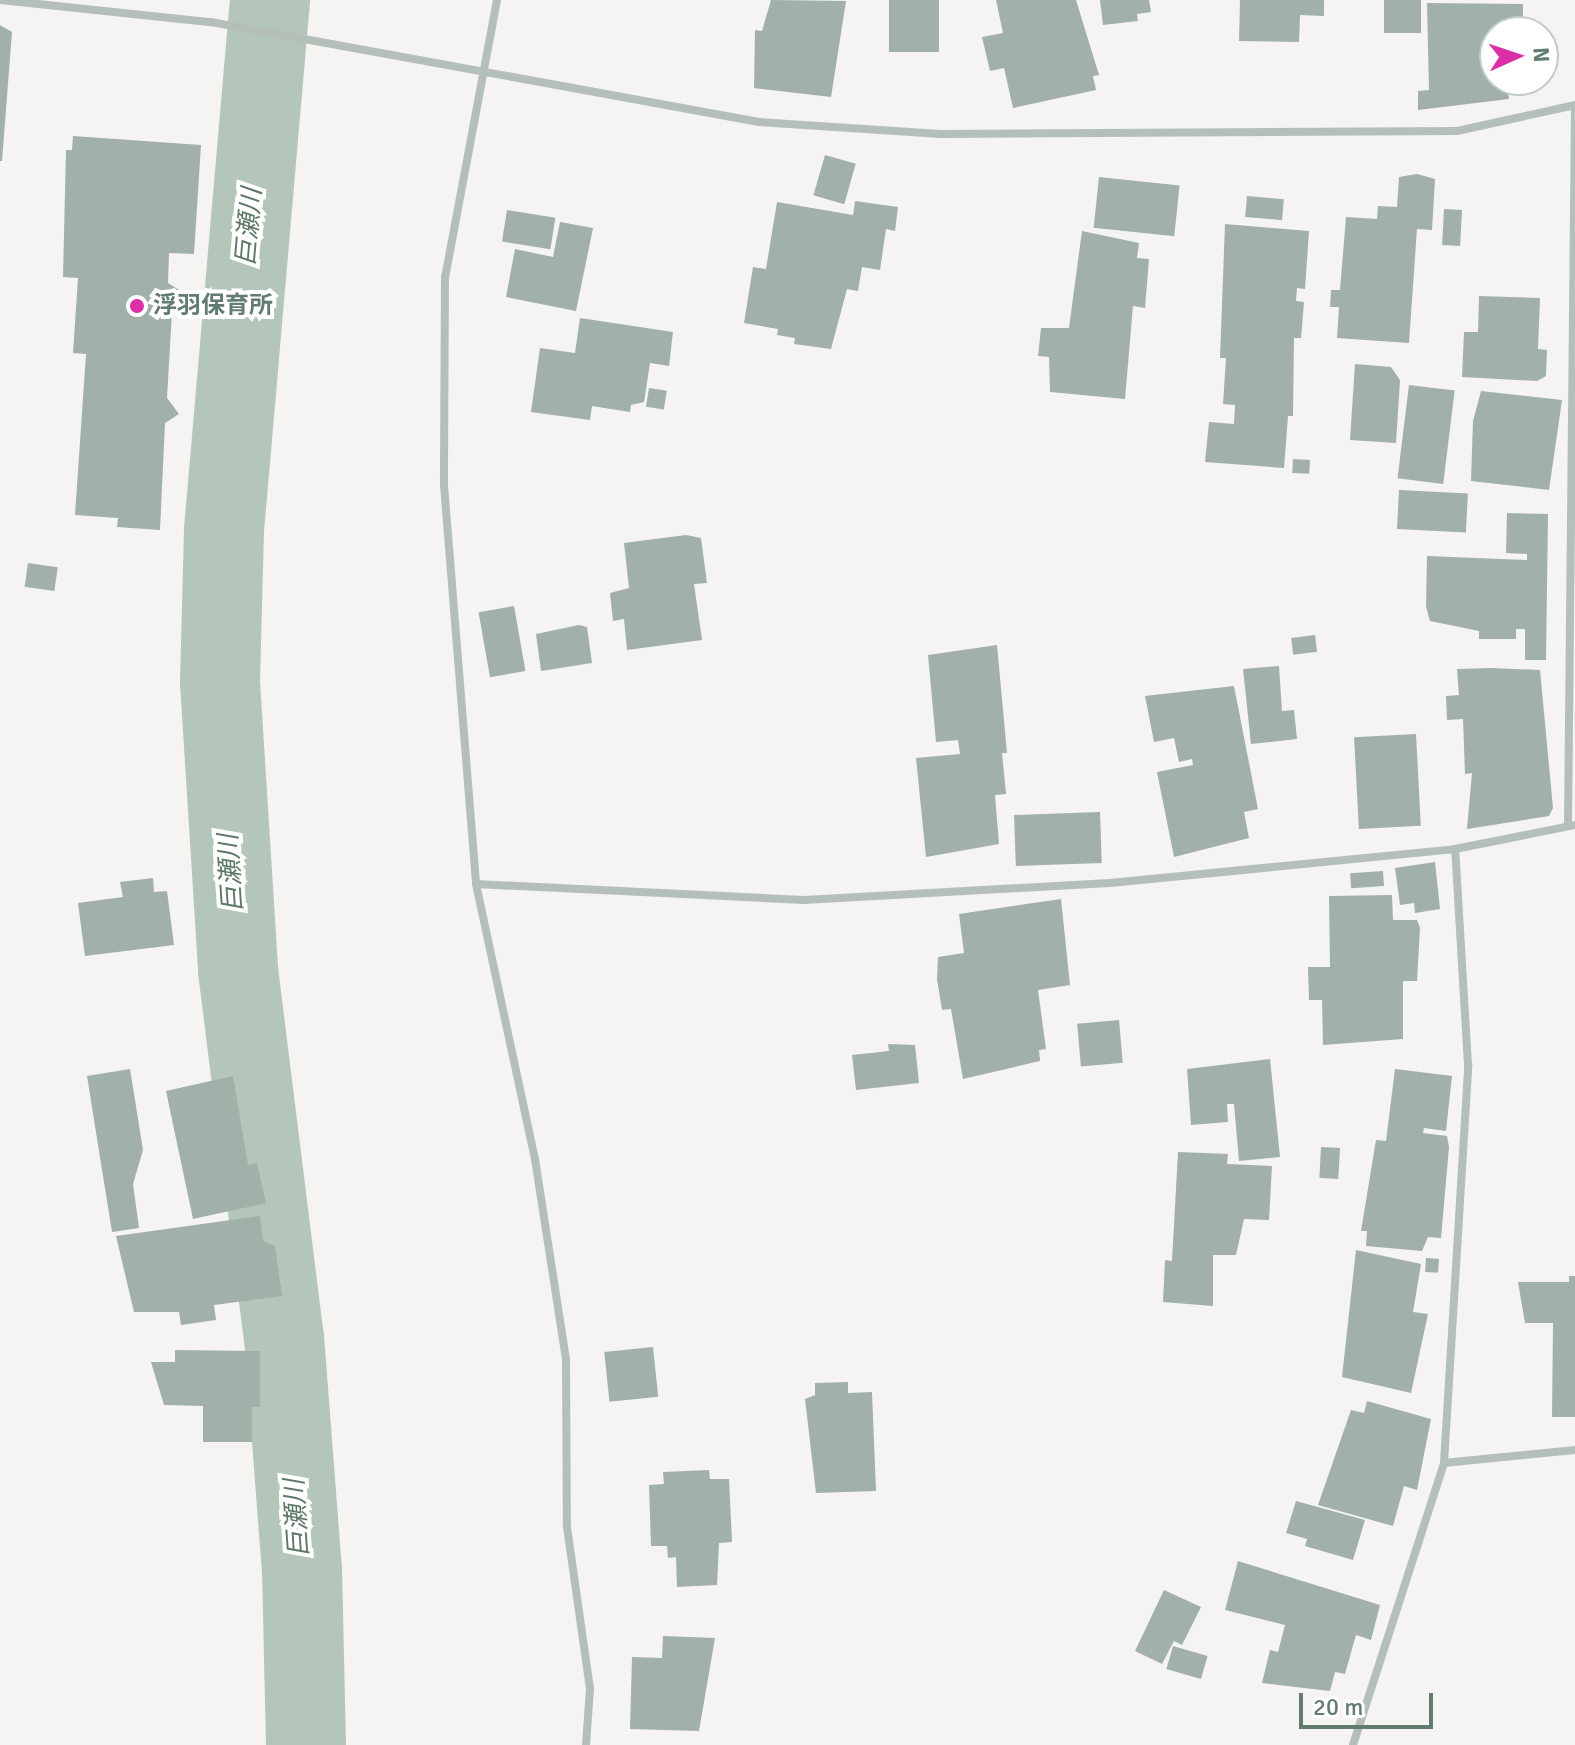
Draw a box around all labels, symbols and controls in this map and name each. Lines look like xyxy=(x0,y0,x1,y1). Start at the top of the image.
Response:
north arrow xyxy=(1479,16,1559,96)
text: N xyxy=(1528,46,1555,63)
water label: 巨瀬川 xyxy=(231,187,269,267)
place label: 浮羽保育所 xyxy=(153,292,273,320)
marker: 浮羽保育所 xyxy=(128,297,146,315)
water label: 巨瀬川 xyxy=(214,833,250,913)
water label: 巨瀬川 xyxy=(280,1478,316,1558)
scale bar xyxy=(1303,1677,1437,1727)
text: 20 m xyxy=(1313,1692,1363,1722)

